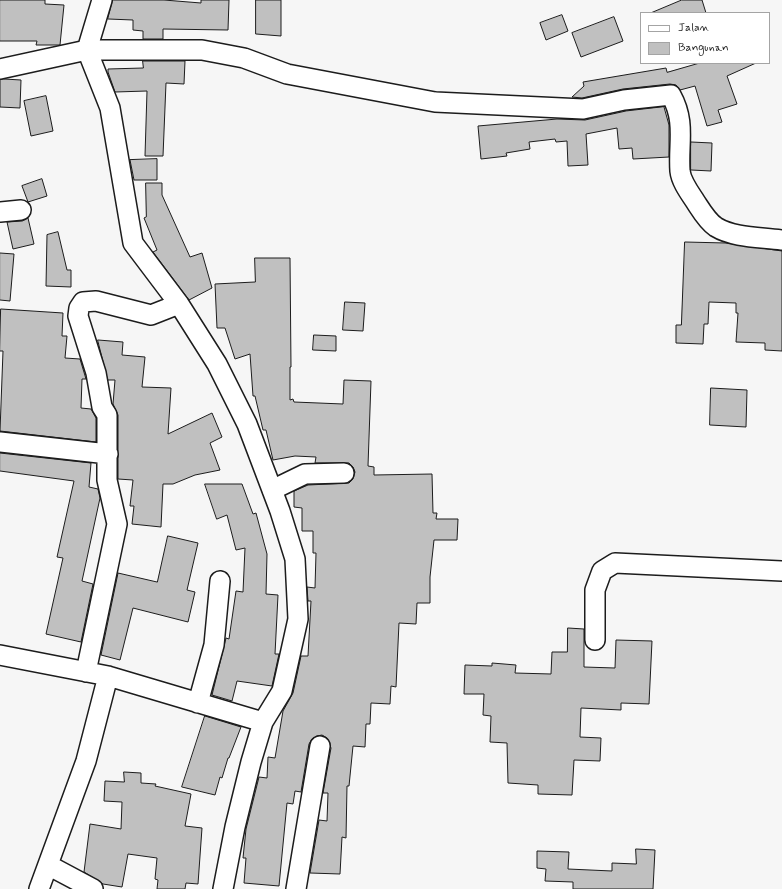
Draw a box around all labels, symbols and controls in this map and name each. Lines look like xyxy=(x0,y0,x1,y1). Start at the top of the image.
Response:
legend xyxy=(640,12,770,64)
text: Jalan xyxy=(678,20,709,36)
text: Bangunan xyxy=(678,40,729,56)

